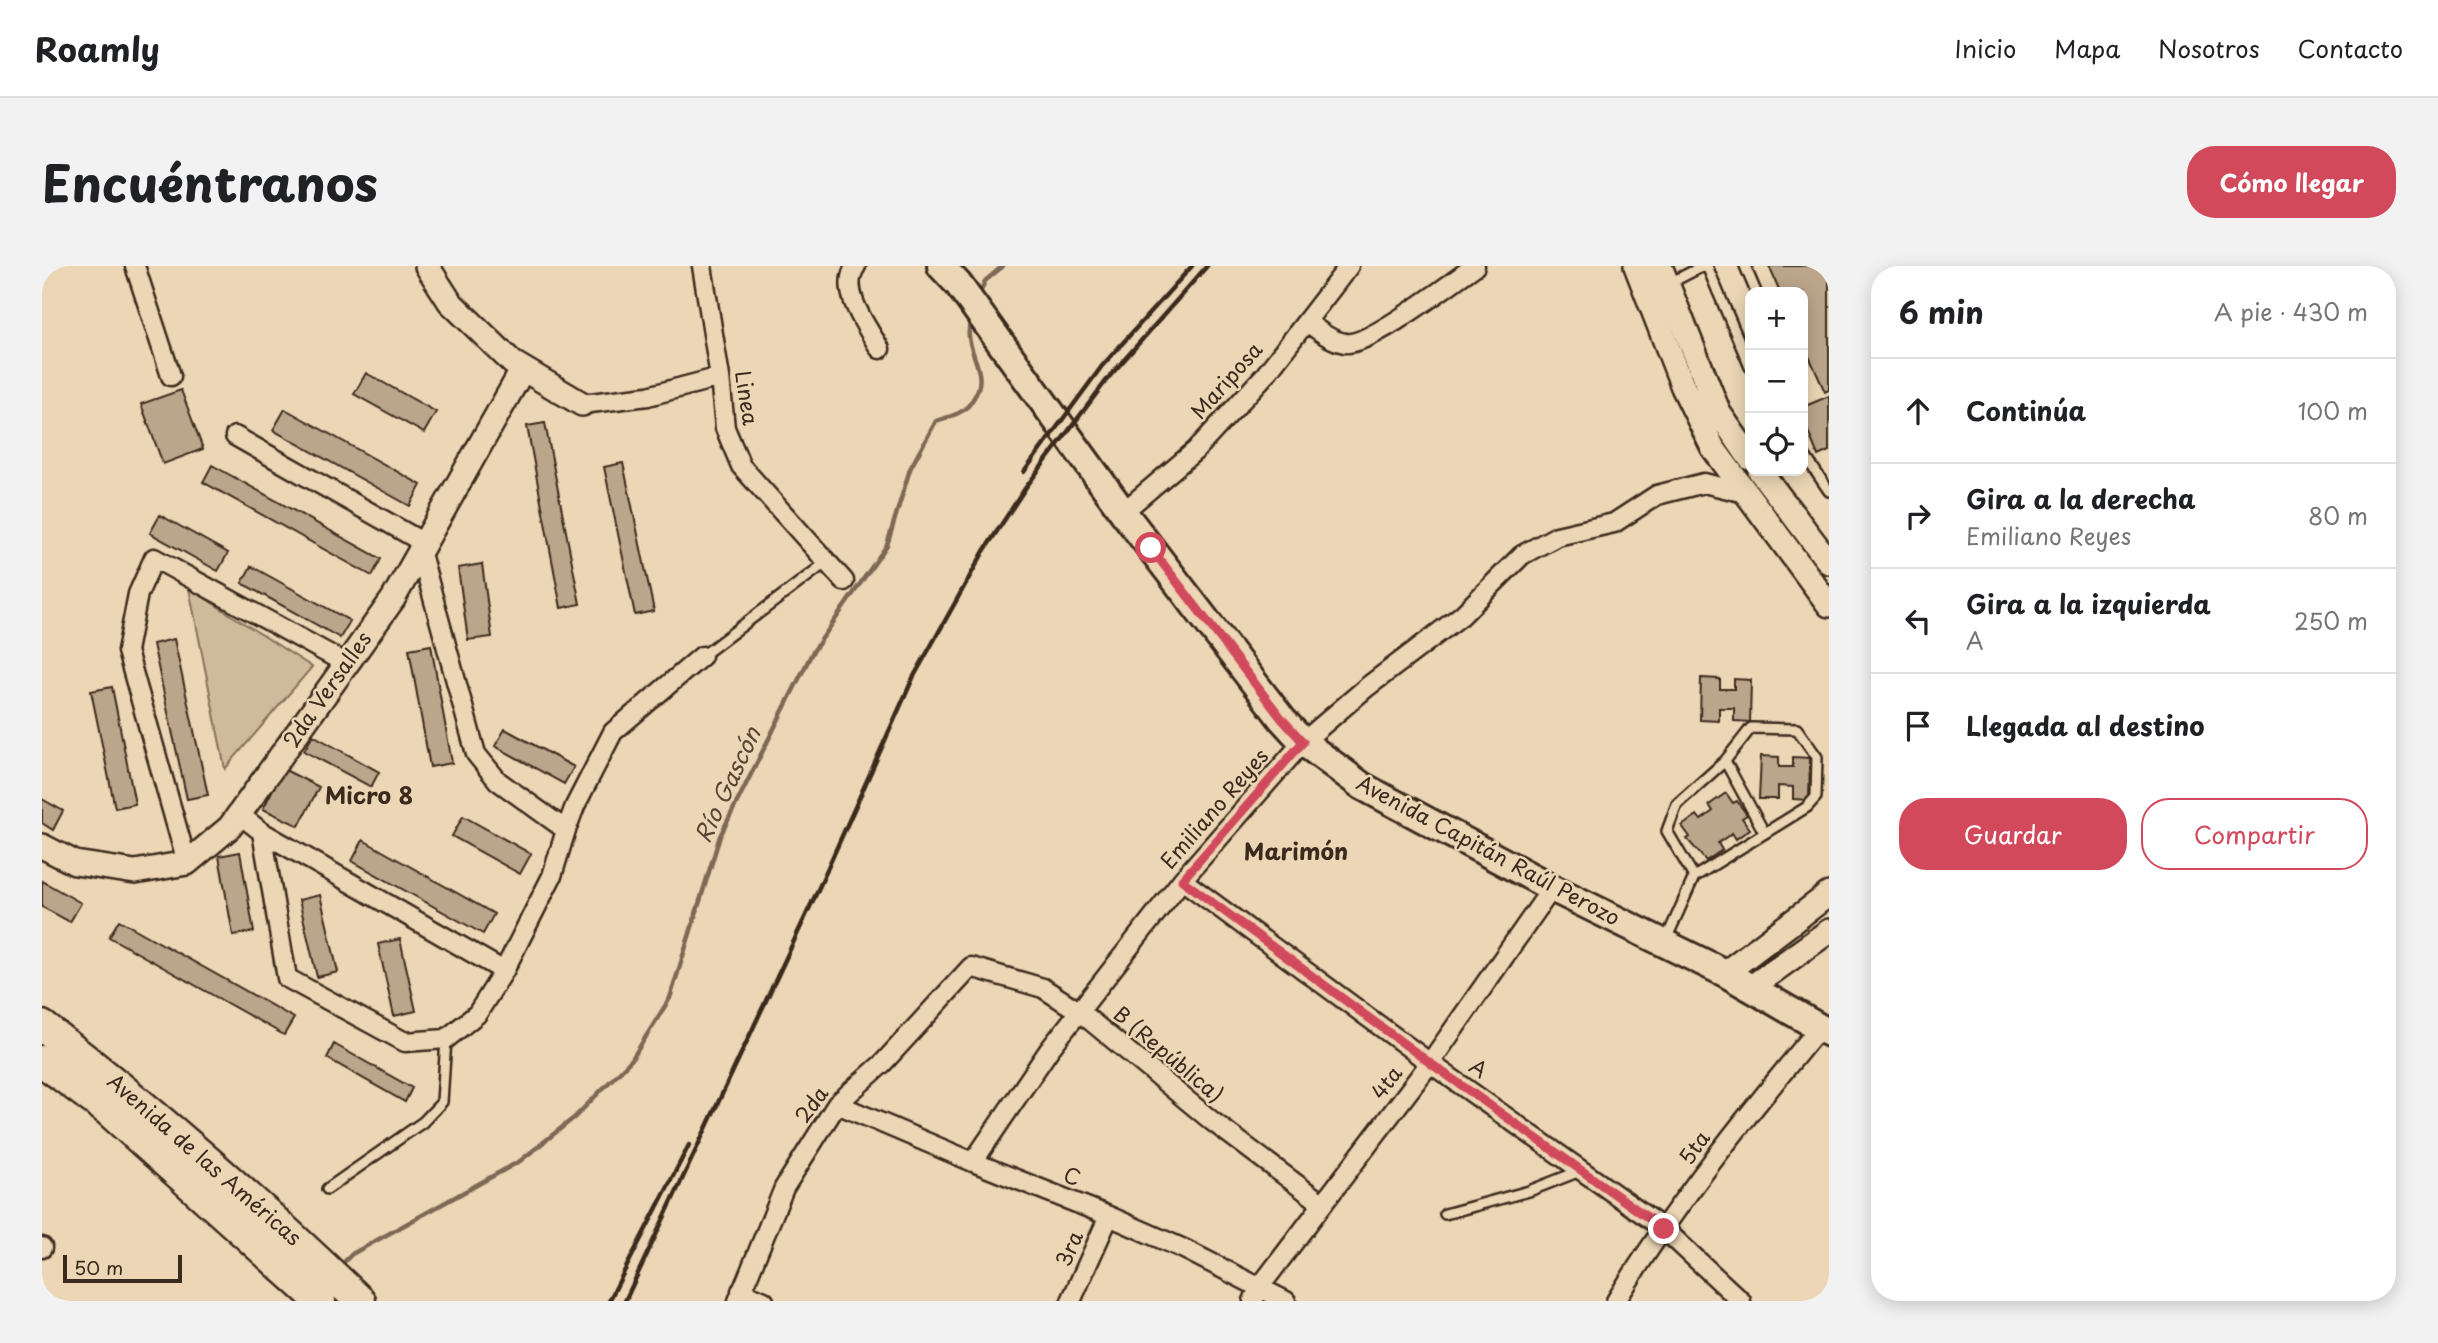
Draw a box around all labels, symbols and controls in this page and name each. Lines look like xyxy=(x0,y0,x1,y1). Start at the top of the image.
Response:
text: Roamly xyxy=(35,23,160,73)
text: Inicio xyxy=(1955,30,2016,66)
text: Mapa xyxy=(2054,30,2120,66)
text: Nosotros xyxy=(2158,30,2260,66)
text: Contacto xyxy=(2298,30,2403,66)
text: Encuéntranos xyxy=(42,145,378,219)
button: Cómo llegar xyxy=(2187,146,2396,218)
map controls xyxy=(1745,287,1808,476)
button: + xyxy=(1745,287,1808,350)
text: 6 min xyxy=(1899,289,1984,334)
text: A pie · 430 m xyxy=(2214,294,2368,329)
street label: Mariposa xyxy=(1182,334,1269,425)
button: − xyxy=(1745,350,1808,413)
street label: Linea xyxy=(728,368,768,427)
text: Continúa xyxy=(1966,391,2086,430)
icon: ahead xyxy=(1899,392,1937,430)
text: 100 m xyxy=(2298,393,2368,428)
button: locate xyxy=(1745,413,1808,476)
text: Gira a la derecha xyxy=(1966,479,2196,518)
icon: right xyxy=(1899,497,1937,535)
text: 80 m xyxy=(2308,498,2368,533)
text: Emiliano Reyes xyxy=(1966,518,2131,553)
route start xyxy=(1135,532,1166,563)
text: Gira a la izquierda xyxy=(1966,584,2211,623)
icon: left xyxy=(1899,602,1937,640)
text: 250 m xyxy=(2294,603,2368,638)
text: A xyxy=(1966,623,1984,658)
street label: 2da Versalles xyxy=(274,624,378,754)
text: Llegada al destino xyxy=(1966,706,2205,745)
icon: arrive xyxy=(1899,707,1937,745)
water label: Río Gascón xyxy=(685,720,769,848)
street label: Emiliano Reyes xyxy=(1152,740,1275,875)
street label: Avenida Capitán Raúl Perozo xyxy=(1351,766,1626,932)
district label: Micro 8 xyxy=(325,777,413,812)
button: Guardar xyxy=(1899,798,2127,870)
button: Compartir xyxy=(2141,798,2368,870)
district label: Marimón xyxy=(1244,833,1348,868)
street label: B (República) xyxy=(1107,998,1231,1109)
street label: A xyxy=(1463,1050,1495,1085)
street label: 4ta xyxy=(1362,1058,1409,1106)
street label: Avenida de las Américas xyxy=(101,1065,310,1252)
street label: 2da xyxy=(786,1078,835,1129)
street label: 5ta xyxy=(1670,1123,1717,1171)
street label: C xyxy=(1059,1157,1086,1193)
route end xyxy=(1648,1213,1679,1244)
street label: 3ra xyxy=(1046,1225,1090,1271)
scale bar xyxy=(63,1252,182,1284)
text: 50 m xyxy=(74,1253,123,1281)

